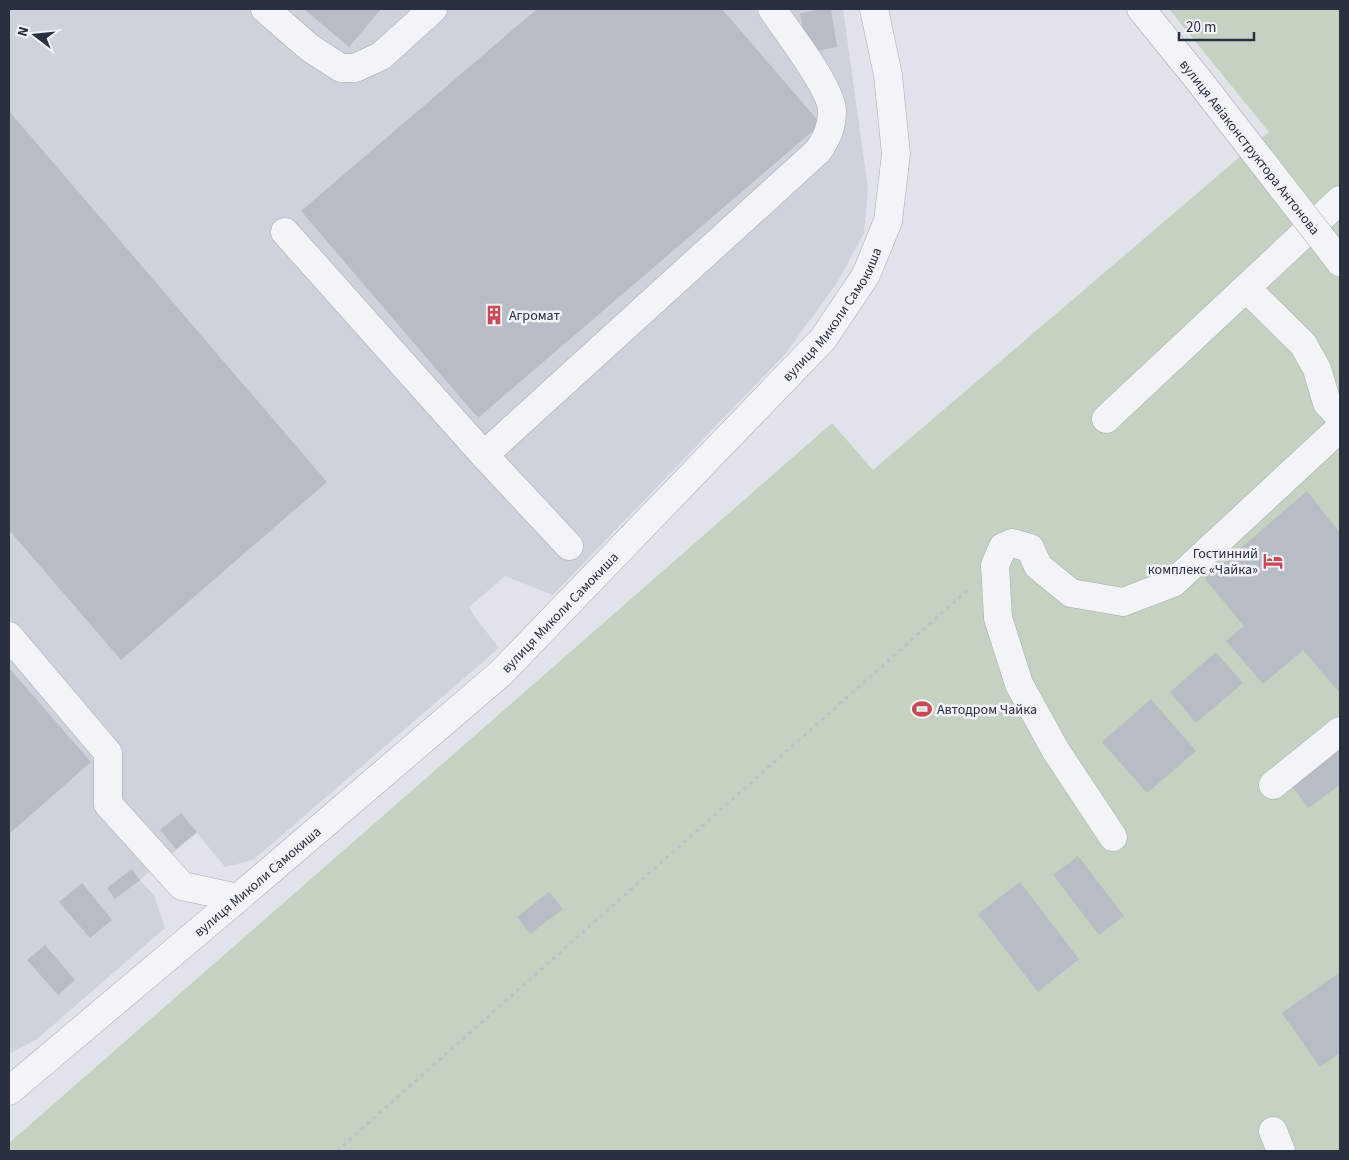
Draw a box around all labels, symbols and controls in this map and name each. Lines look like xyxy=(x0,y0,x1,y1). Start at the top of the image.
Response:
north arrow xyxy=(10,10,60,60)
scale bar xyxy=(1179,10,1254,42)
text: 20 m xyxy=(1186,17,1216,38)
text: N xyxy=(13,24,34,39)
street label: вулиця Авіаконструктора Антонова xyxy=(1174,56,1324,240)
street label: вулиця Миколи Самокиша xyxy=(778,245,887,386)
building icon: Агромат xyxy=(483,304,505,326)
place label: Агромат xyxy=(509,306,560,326)
place label: Гостинний комплекс «Чайка» xyxy=(1148,544,1258,580)
street label: вулиця Миколи Самокиша xyxy=(497,548,623,678)
hotel icon: Гостинний комплекс «Чайка» xyxy=(1262,550,1284,572)
sports icon: Автодром Чайка xyxy=(911,698,933,720)
place label: Автодром Чайка xyxy=(937,700,1037,720)
street label: вулиця Миколи Самокиша xyxy=(190,822,326,942)

